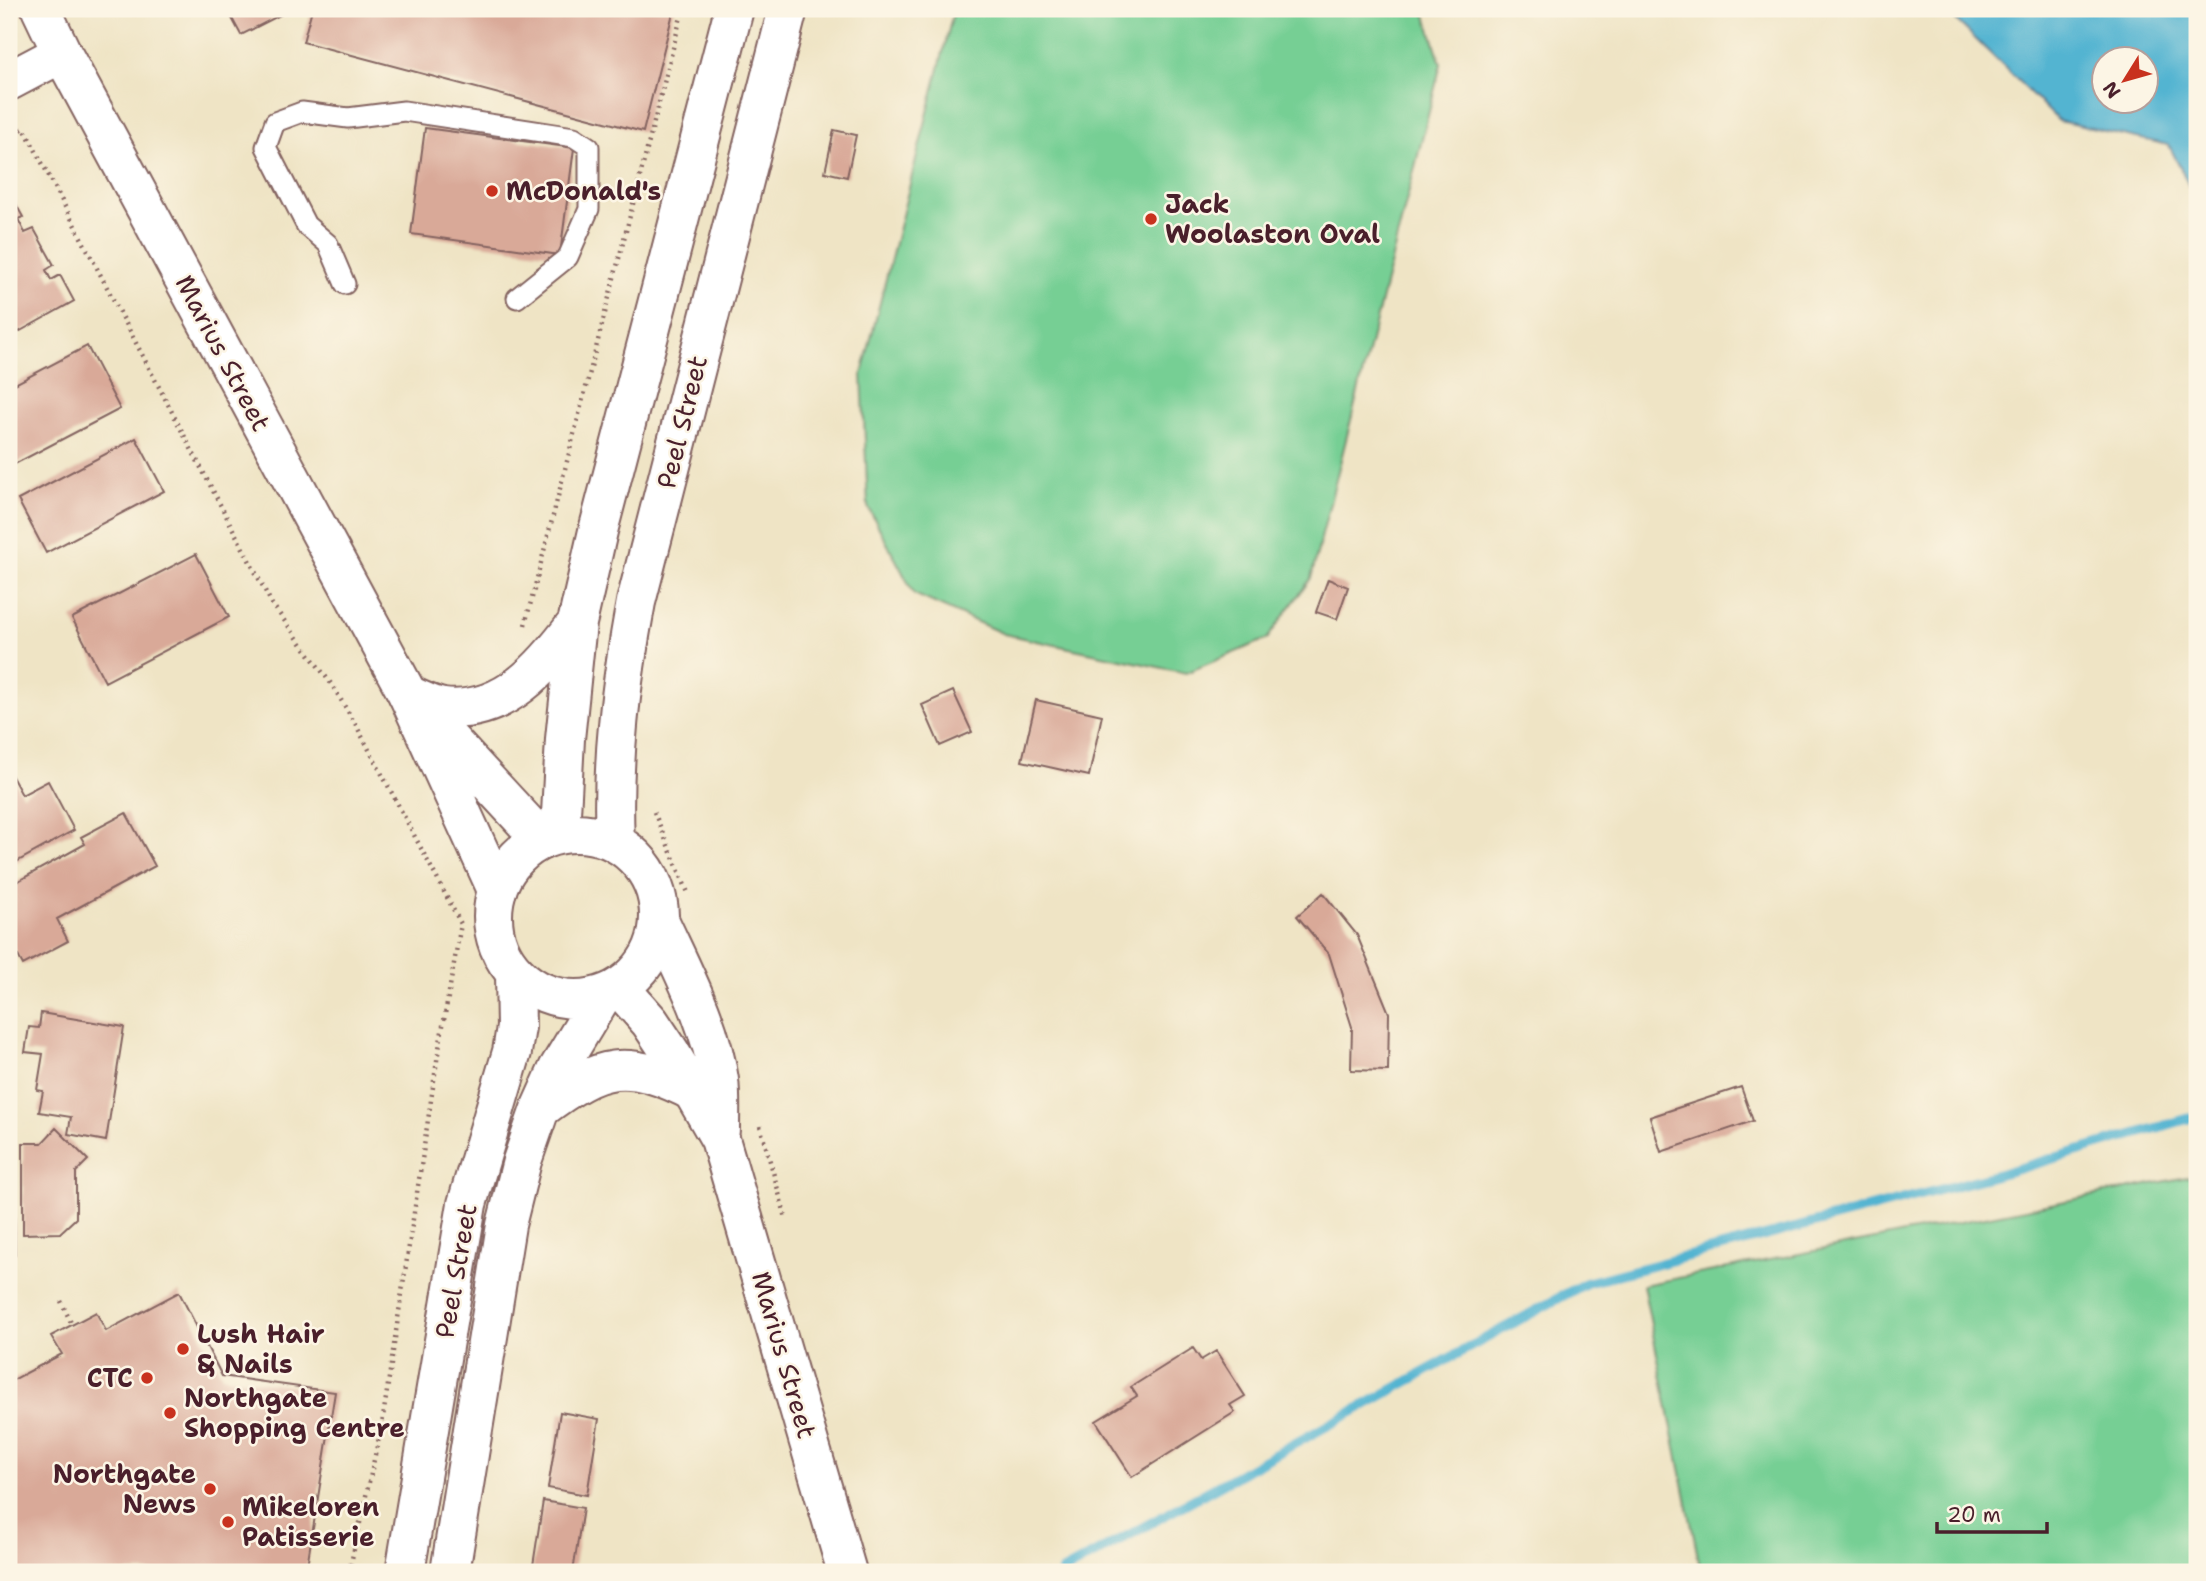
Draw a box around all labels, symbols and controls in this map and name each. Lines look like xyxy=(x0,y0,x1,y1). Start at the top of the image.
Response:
north arrow xyxy=(2090,46,2160,116)
text: N xyxy=(2097,76,2126,103)
place label: McDonald's xyxy=(506,173,661,208)
marker: McDonald's xyxy=(484,183,500,199)
place label: Jack Woolaston Oval xyxy=(1165,186,1380,251)
marker: Jack Woolaston Oval xyxy=(1143,211,1159,227)
street label: Marius Street xyxy=(168,269,279,437)
street label: Peel Street xyxy=(648,352,715,492)
street label: Peel Street xyxy=(426,1201,485,1341)
street label: Marius Street xyxy=(744,1267,825,1442)
place label: Lush Hair & Nails xyxy=(197,1316,325,1381)
marker: Lush Hair & Nails xyxy=(175,1341,191,1357)
place label: CTC xyxy=(87,1360,133,1395)
marker: CTC xyxy=(139,1370,155,1386)
place label: Northgate Shopping Centre xyxy=(184,1380,405,1445)
marker: Northgate Shopping Centre xyxy=(162,1405,178,1421)
place label: Northgate News xyxy=(53,1456,196,1521)
marker: Northgate News xyxy=(202,1481,218,1497)
place label: Mikeloren Patisserie xyxy=(242,1489,379,1554)
scale bar xyxy=(1937,1490,2047,1534)
text: 20 m xyxy=(1947,1501,2001,1529)
marker: Mikeloren Patisserie xyxy=(220,1514,236,1530)

